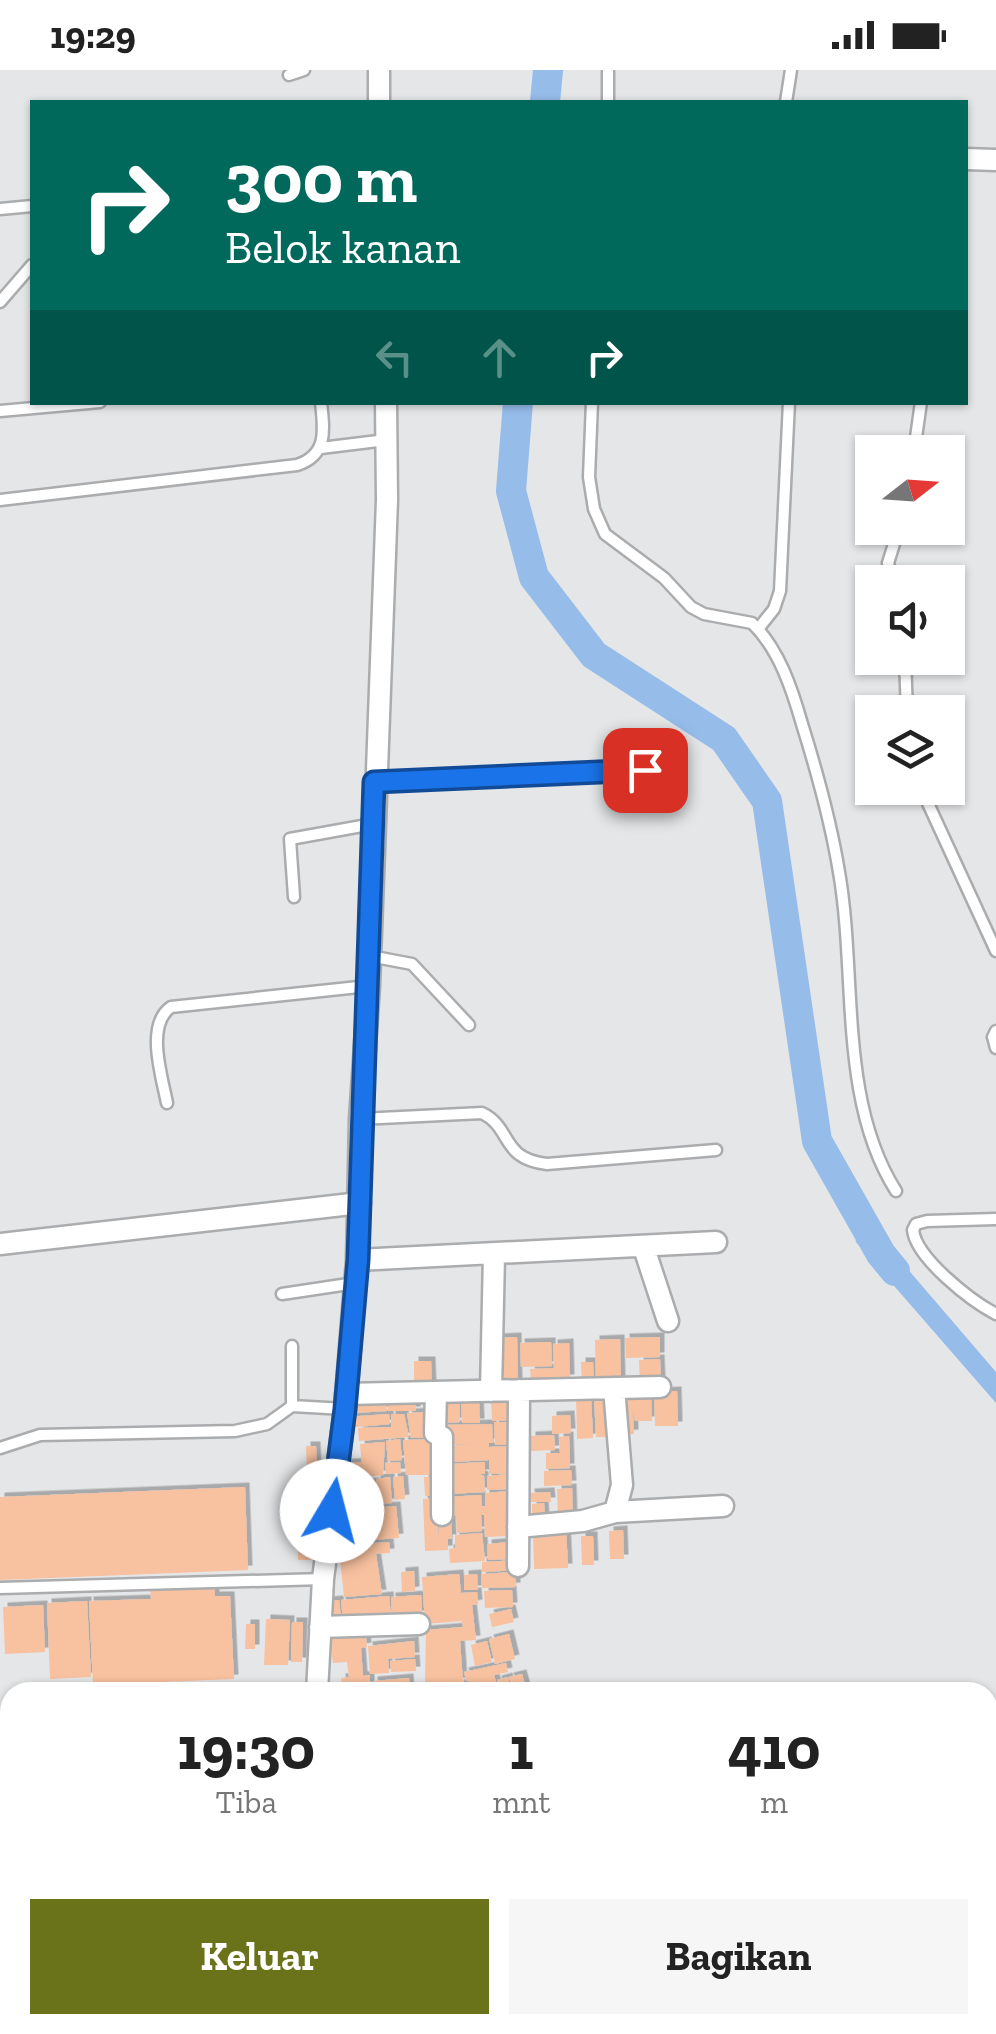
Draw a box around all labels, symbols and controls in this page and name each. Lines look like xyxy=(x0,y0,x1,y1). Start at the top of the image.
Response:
text: 19:29 xyxy=(50,12,136,58)
text: 300 m xyxy=(225,136,417,220)
icon: right xyxy=(60,140,190,270)
text: Belok kanan xyxy=(225,221,460,275)
icon: left xyxy=(367,330,422,385)
icon: ahead xyxy=(472,330,527,385)
icon: right xyxy=(577,330,632,385)
north arrow xyxy=(855,435,965,545)
map controls xyxy=(855,435,965,805)
button: sound xyxy=(855,565,965,675)
button: layers xyxy=(855,695,965,805)
pin xyxy=(603,728,688,813)
icon: arrive xyxy=(618,743,673,798)
position arrow xyxy=(280,1459,384,1563)
text: 19:30 xyxy=(177,1712,315,1784)
text: 1 xyxy=(509,1712,533,1784)
text: 410 xyxy=(728,1712,821,1784)
text: Tiba xyxy=(216,1783,277,1821)
text: mnt xyxy=(492,1783,550,1821)
text: m xyxy=(760,1783,788,1821)
button: Keluar xyxy=(30,1899,489,2014)
button: Bagikan xyxy=(509,1899,968,2014)

